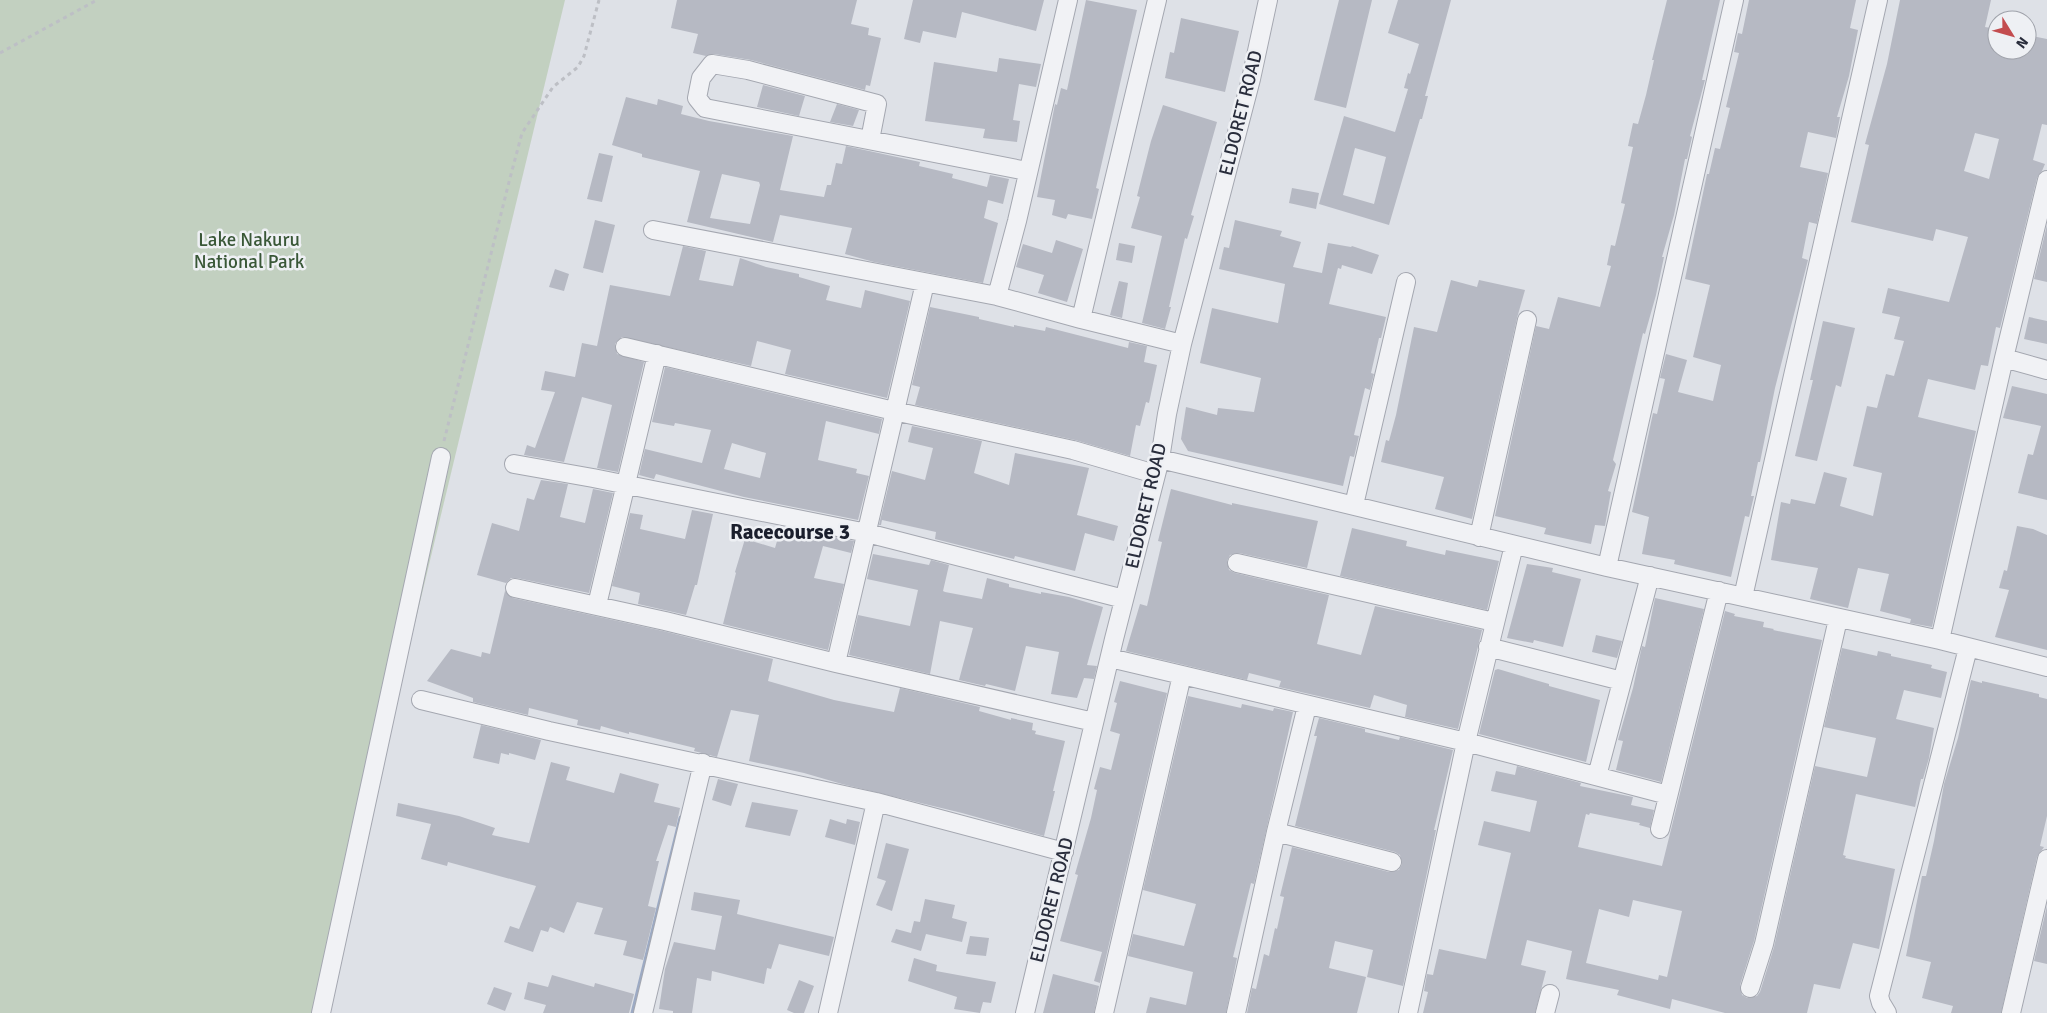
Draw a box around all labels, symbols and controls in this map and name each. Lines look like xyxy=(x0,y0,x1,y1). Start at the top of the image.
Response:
north arrow xyxy=(1987,10,2037,60)
text: N xyxy=(2012,34,2032,52)
street label: ELDORET ROAD xyxy=(1214,48,1268,178)
park label: Lake Nakuru National Park xyxy=(194,228,305,274)
street label: ELDORET ROAD xyxy=(1120,441,1172,571)
district label: Racecourse 3 xyxy=(730,519,850,545)
street label: ELDORET ROAD xyxy=(1025,835,1079,965)

